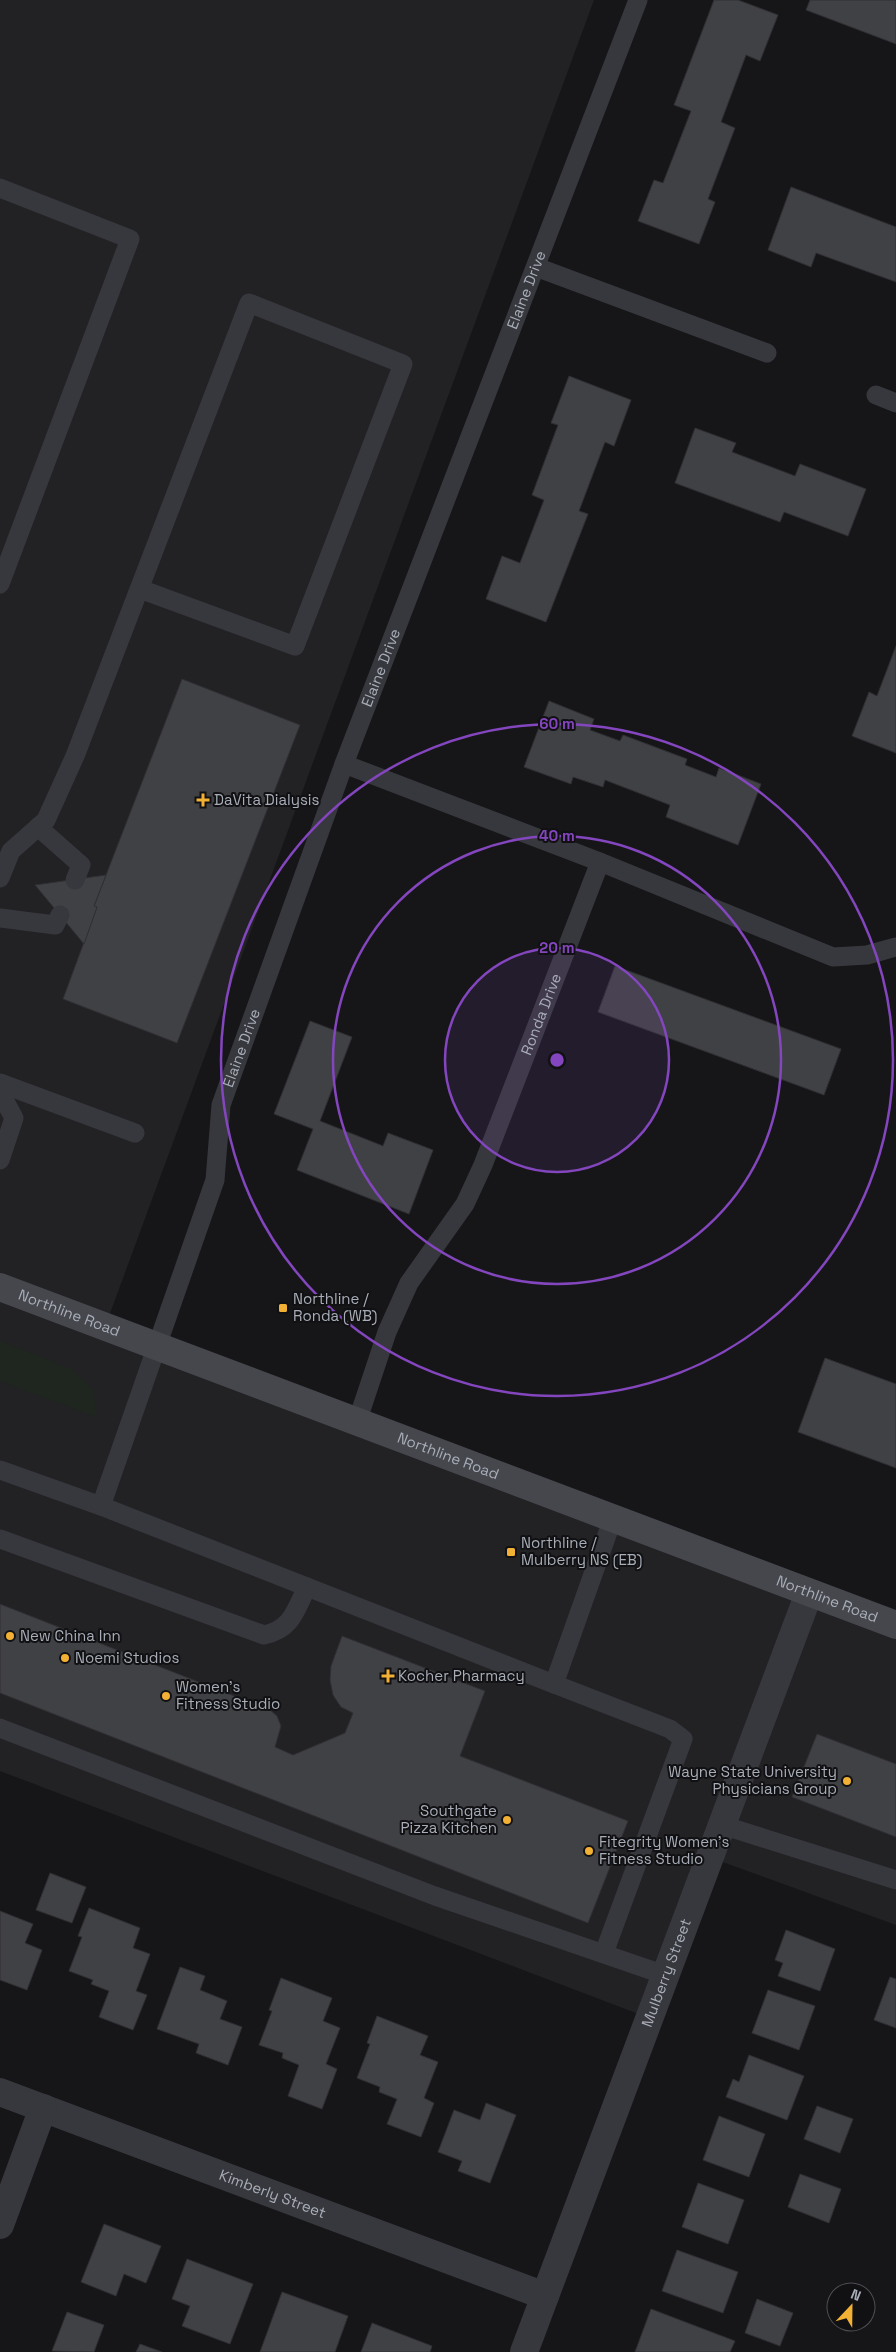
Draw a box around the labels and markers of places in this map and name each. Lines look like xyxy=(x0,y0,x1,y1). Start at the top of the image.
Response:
place label: DaVita Dialysis xyxy=(214,790,320,809)
marker: DaVita Dialysis xyxy=(196,793,210,807)
centre of rings xyxy=(548,1051,566,1069)
place label: Northline / Ronda (WB) xyxy=(293,1289,377,1326)
marker: Northline / Ronda (WB) xyxy=(277,1302,289,1314)
place label: Northline / Mulberry NS (EB) xyxy=(521,1533,642,1570)
marker: Northline / Mulberry NS (EB) xyxy=(505,1546,517,1558)
place label: New China Inn xyxy=(20,1626,121,1645)
marker: New China Inn xyxy=(4,1630,16,1642)
place label: Noemi Studios xyxy=(75,1648,179,1667)
marker: Noemi Studios xyxy=(59,1652,71,1664)
place label: Kocher Pharmacy xyxy=(398,1666,525,1685)
marker: Kocher Pharmacy xyxy=(382,1670,394,1682)
place label: Women's Fitness Studio xyxy=(176,1677,280,1713)
marker: Women's Fitness Studio xyxy=(160,1690,172,1702)
place label: Wayne State University Physicians Group xyxy=(668,1762,837,1798)
marker: Wayne State University Physicians Group xyxy=(841,1775,853,1787)
place label: Southgate Pizza Kitchen xyxy=(401,1801,497,1837)
marker: Southgate Pizza Kitchen xyxy=(501,1814,513,1826)
place label: Fitegrity Women's Fitness Studio xyxy=(599,1832,730,1868)
marker: Fitegrity Women's Fitness Studio xyxy=(583,1845,595,1857)

